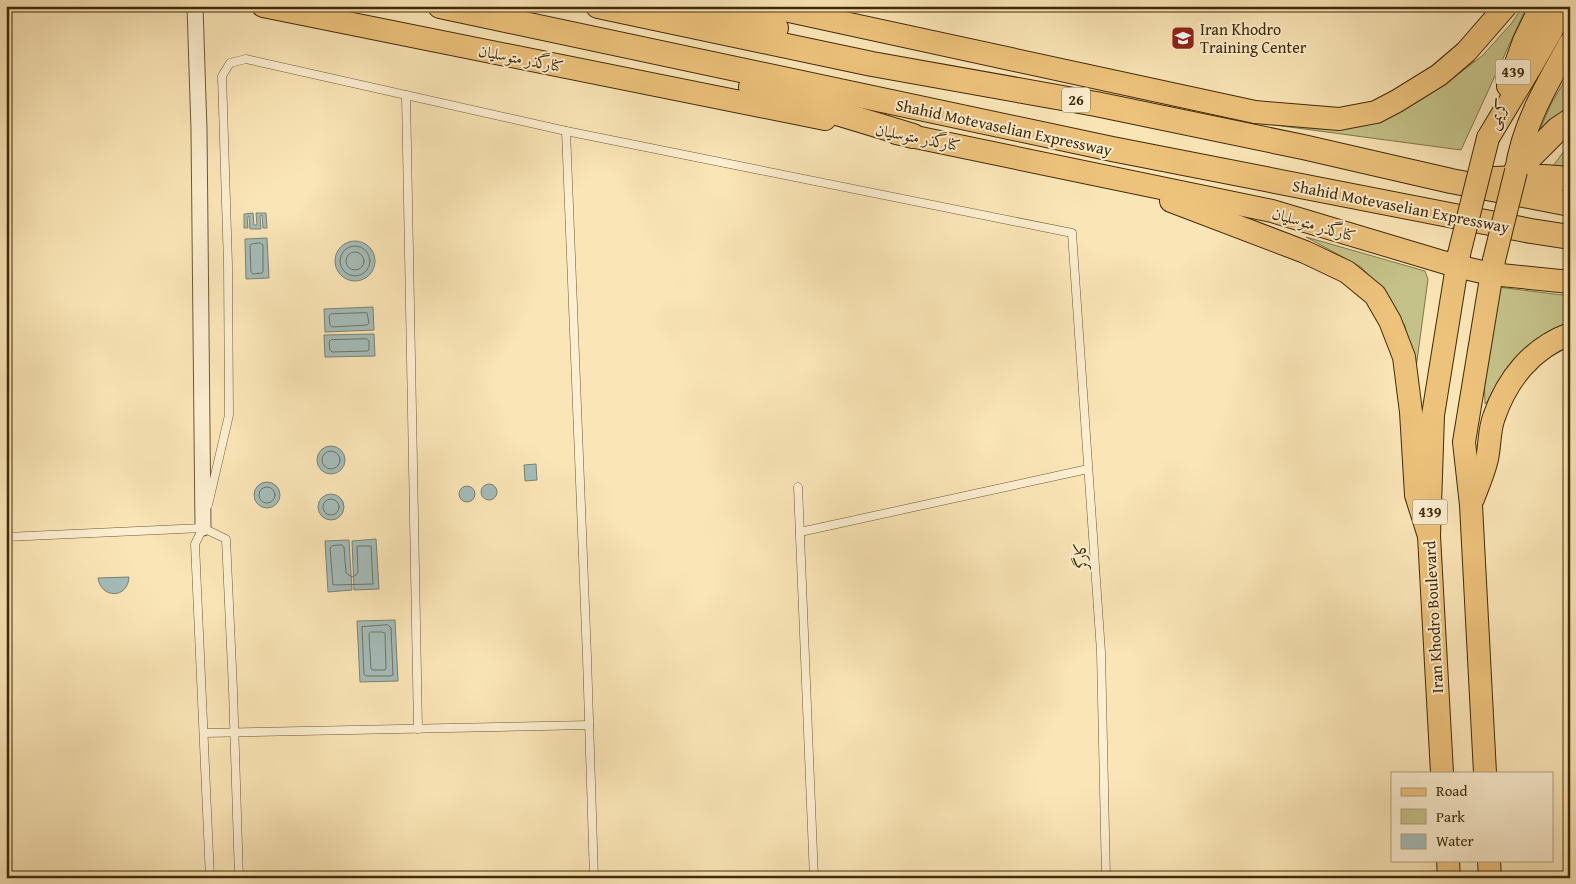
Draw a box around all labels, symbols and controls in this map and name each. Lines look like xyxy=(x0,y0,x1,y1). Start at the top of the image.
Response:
place label: Iran Khodro Training Center xyxy=(1200,17,1307,59)
school or university icon: Iran Khodro Training Center xyxy=(1170,25,1196,51)
street label: کنارگذر متوسلیان xyxy=(476,38,566,78)
road number: 439 xyxy=(1496,60,1530,84)
road number: 26 xyxy=(1062,88,1090,112)
street label: Shahid Motevaselian Expressway xyxy=(894,92,1114,162)
street label: کریمی xyxy=(1480,95,1514,133)
street label: کنارگذر متوسلیان xyxy=(873,117,963,157)
street label: Shahid Motevaselian Expressway xyxy=(1290,173,1512,239)
street label: کنارگذر متوسلیان xyxy=(1269,201,1359,247)
road number: 439 xyxy=(1412,500,1448,524)
street label: Iran Khodro Boulevard xyxy=(1417,540,1449,694)
street label: کارگر xyxy=(1067,541,1093,573)
legend xyxy=(1391,772,1554,862)
text: Road xyxy=(1436,780,1467,801)
text: Park xyxy=(1436,806,1465,827)
text: Water xyxy=(1436,830,1474,851)

